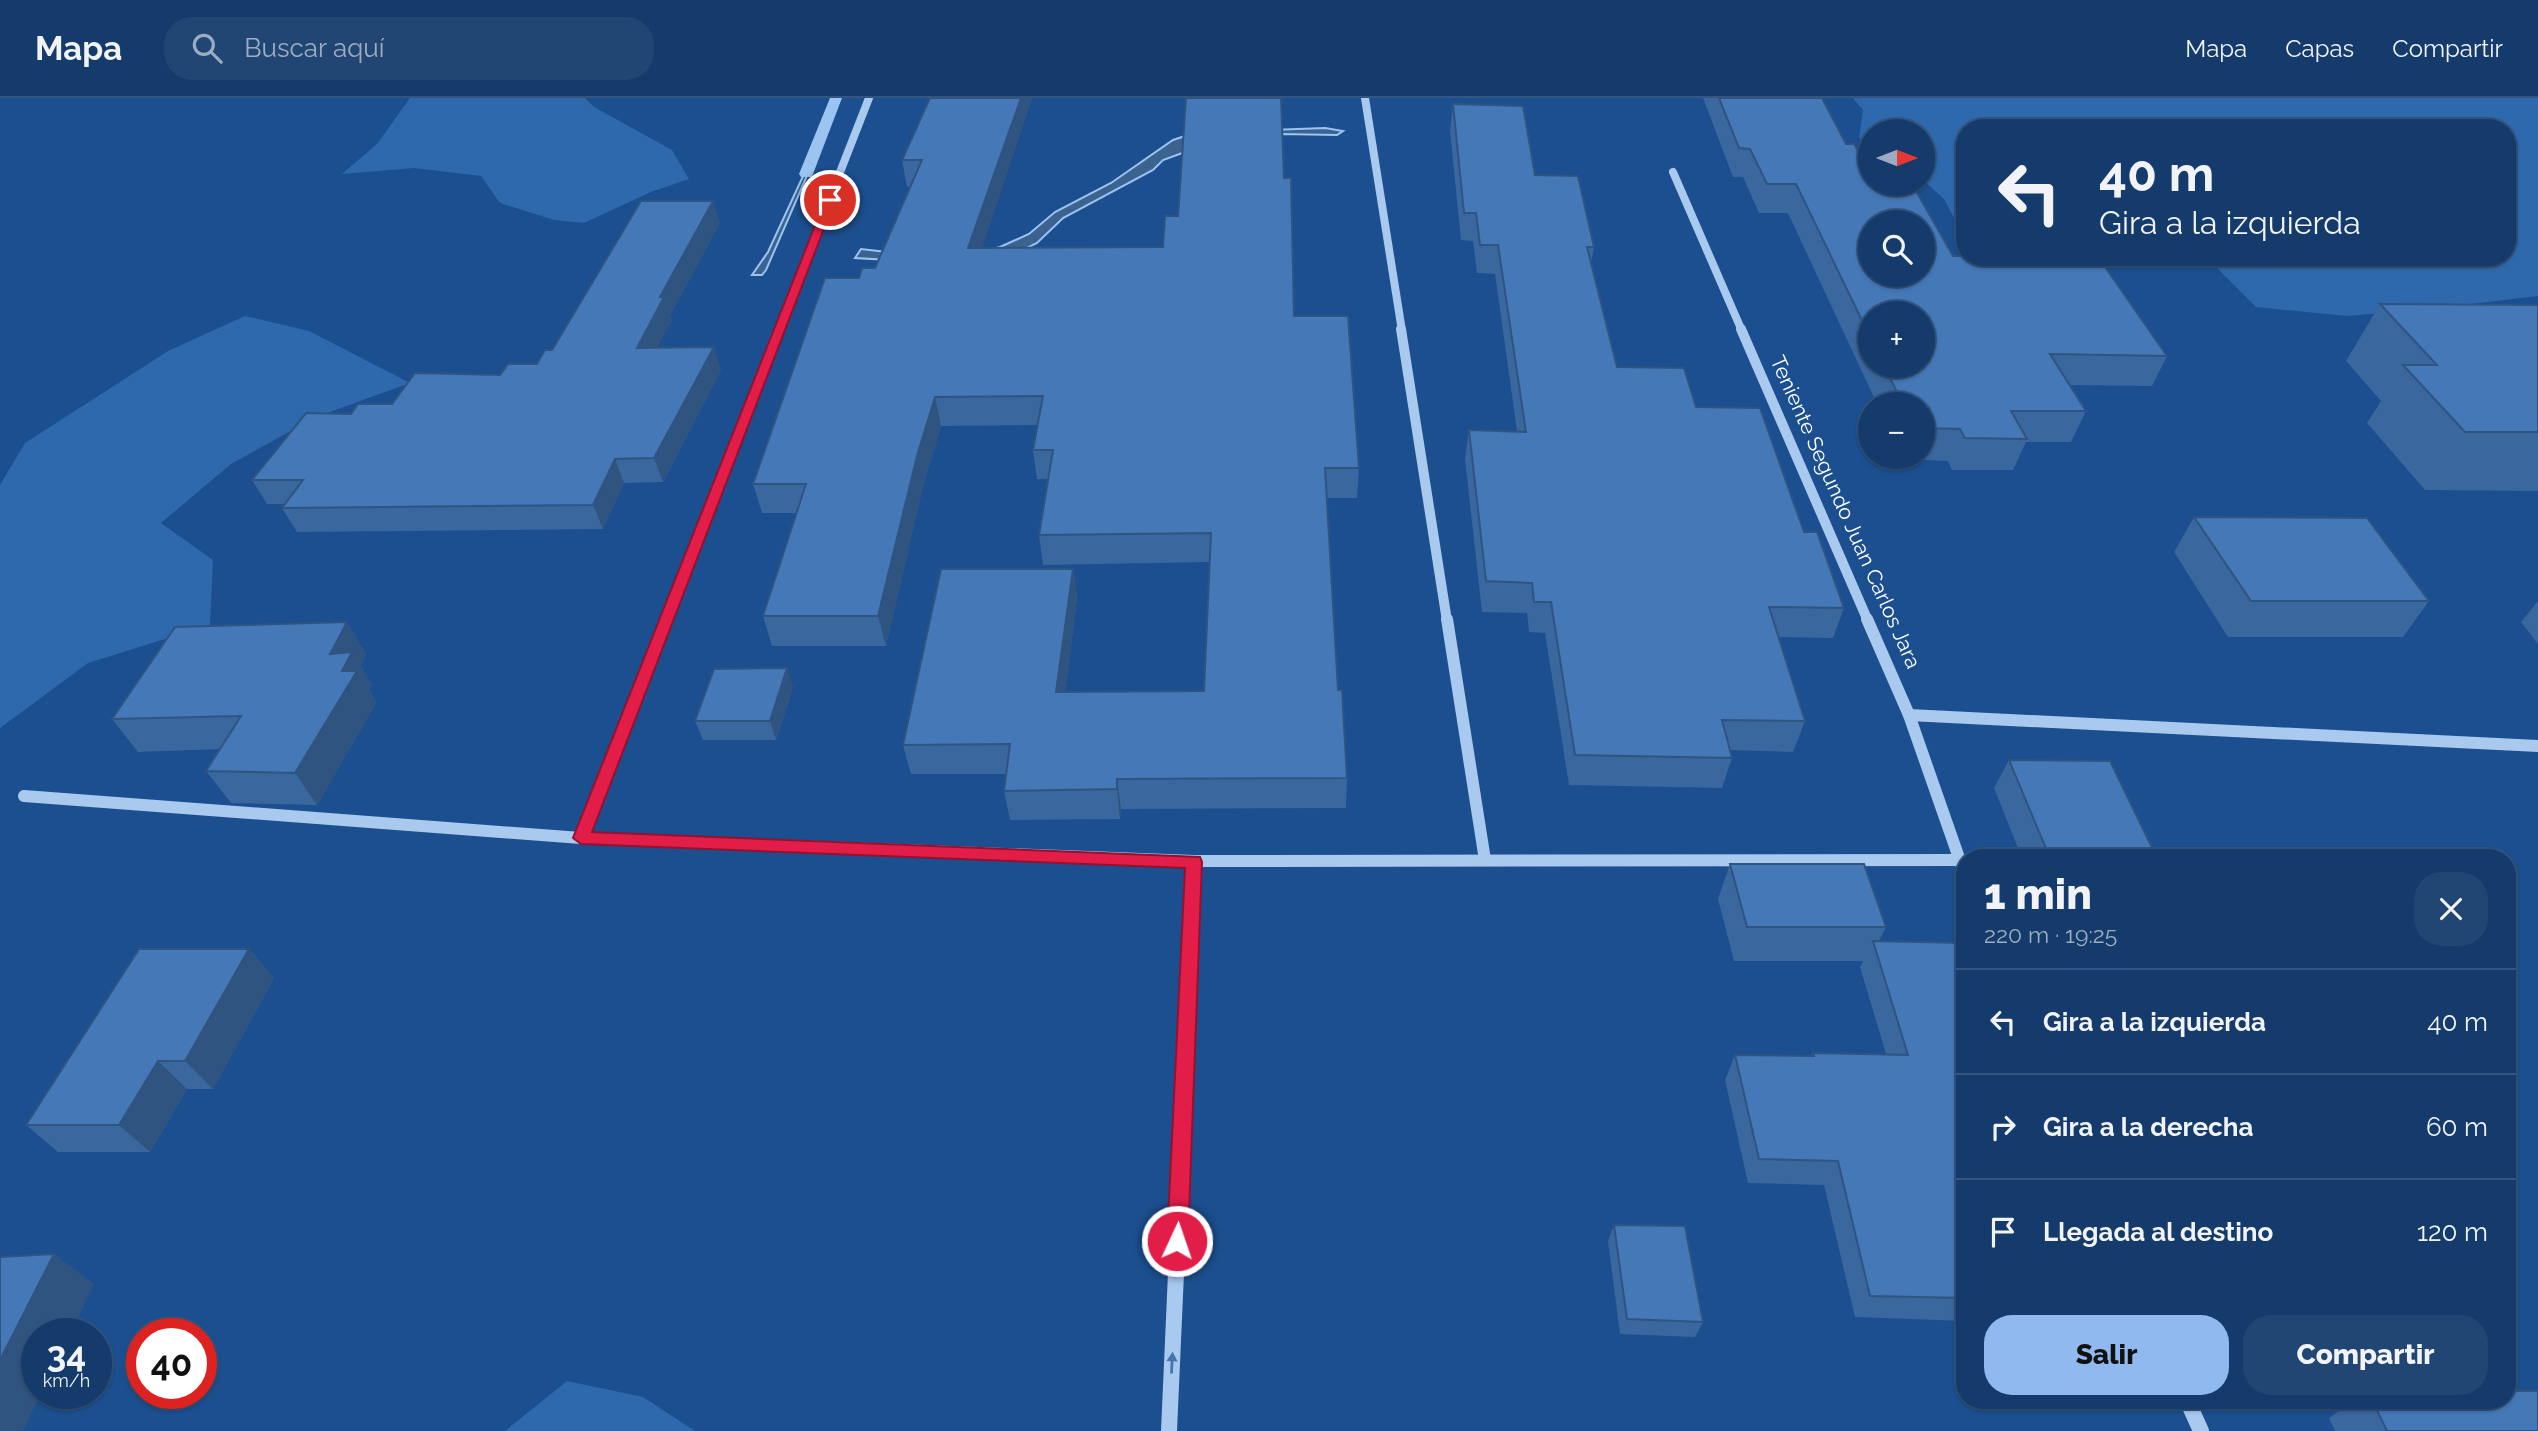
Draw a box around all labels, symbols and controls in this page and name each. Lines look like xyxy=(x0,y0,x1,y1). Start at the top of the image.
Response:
search box xyxy=(164,17,654,80)
text: Mapa xyxy=(35,29,122,68)
icon: search xyxy=(188,29,226,67)
text: Buscar aquí xyxy=(244,33,384,63)
text: Mapa xyxy=(2185,34,2247,63)
text: Capas xyxy=(2285,34,2354,63)
text: Compartir xyxy=(2392,34,2503,63)
north arrow xyxy=(1858,119,1936,196)
map controls xyxy=(1858,119,1935,469)
text: 40 m xyxy=(2099,145,2214,202)
icon: left xyxy=(1984,147,2075,238)
pin xyxy=(800,170,860,230)
icon: arrive xyxy=(811,181,849,219)
text: Gira a la izquierda xyxy=(2099,204,2361,241)
button: search xyxy=(1858,210,1935,287)
button: + xyxy=(1858,301,1935,378)
street label: Teniente Segundo Juan Carlos Jara xyxy=(1765,352,1927,672)
button: − xyxy=(1858,392,1935,469)
text: 1 min xyxy=(1984,870,2092,919)
button: close xyxy=(2414,872,2488,946)
text: 220 m · 19:25 xyxy=(1984,921,2117,948)
icon: left xyxy=(1984,1003,2022,1041)
text: Gira a la izquierda xyxy=(2043,1007,2266,1037)
text: 40 m xyxy=(2427,1007,2488,1037)
icon: right xyxy=(1984,1108,2022,1146)
text: Gira a la derecha xyxy=(2043,1112,2253,1142)
text: 60 m xyxy=(2426,1112,2488,1142)
position arrow xyxy=(1140,1204,1214,1278)
icon: arrive xyxy=(1984,1213,2022,1251)
text: Llegada al destino xyxy=(2043,1217,2273,1247)
text: 120 m xyxy=(2417,1217,2488,1247)
button: Salir xyxy=(1984,1315,2229,1395)
button: Compartir xyxy=(2243,1315,2488,1395)
speed limit sign: 40 xyxy=(126,1318,217,1409)
text: 34 xyxy=(47,1334,86,1375)
one-way arrow xyxy=(1166,1352,1177,1374)
text: km/h xyxy=(43,1370,90,1391)

